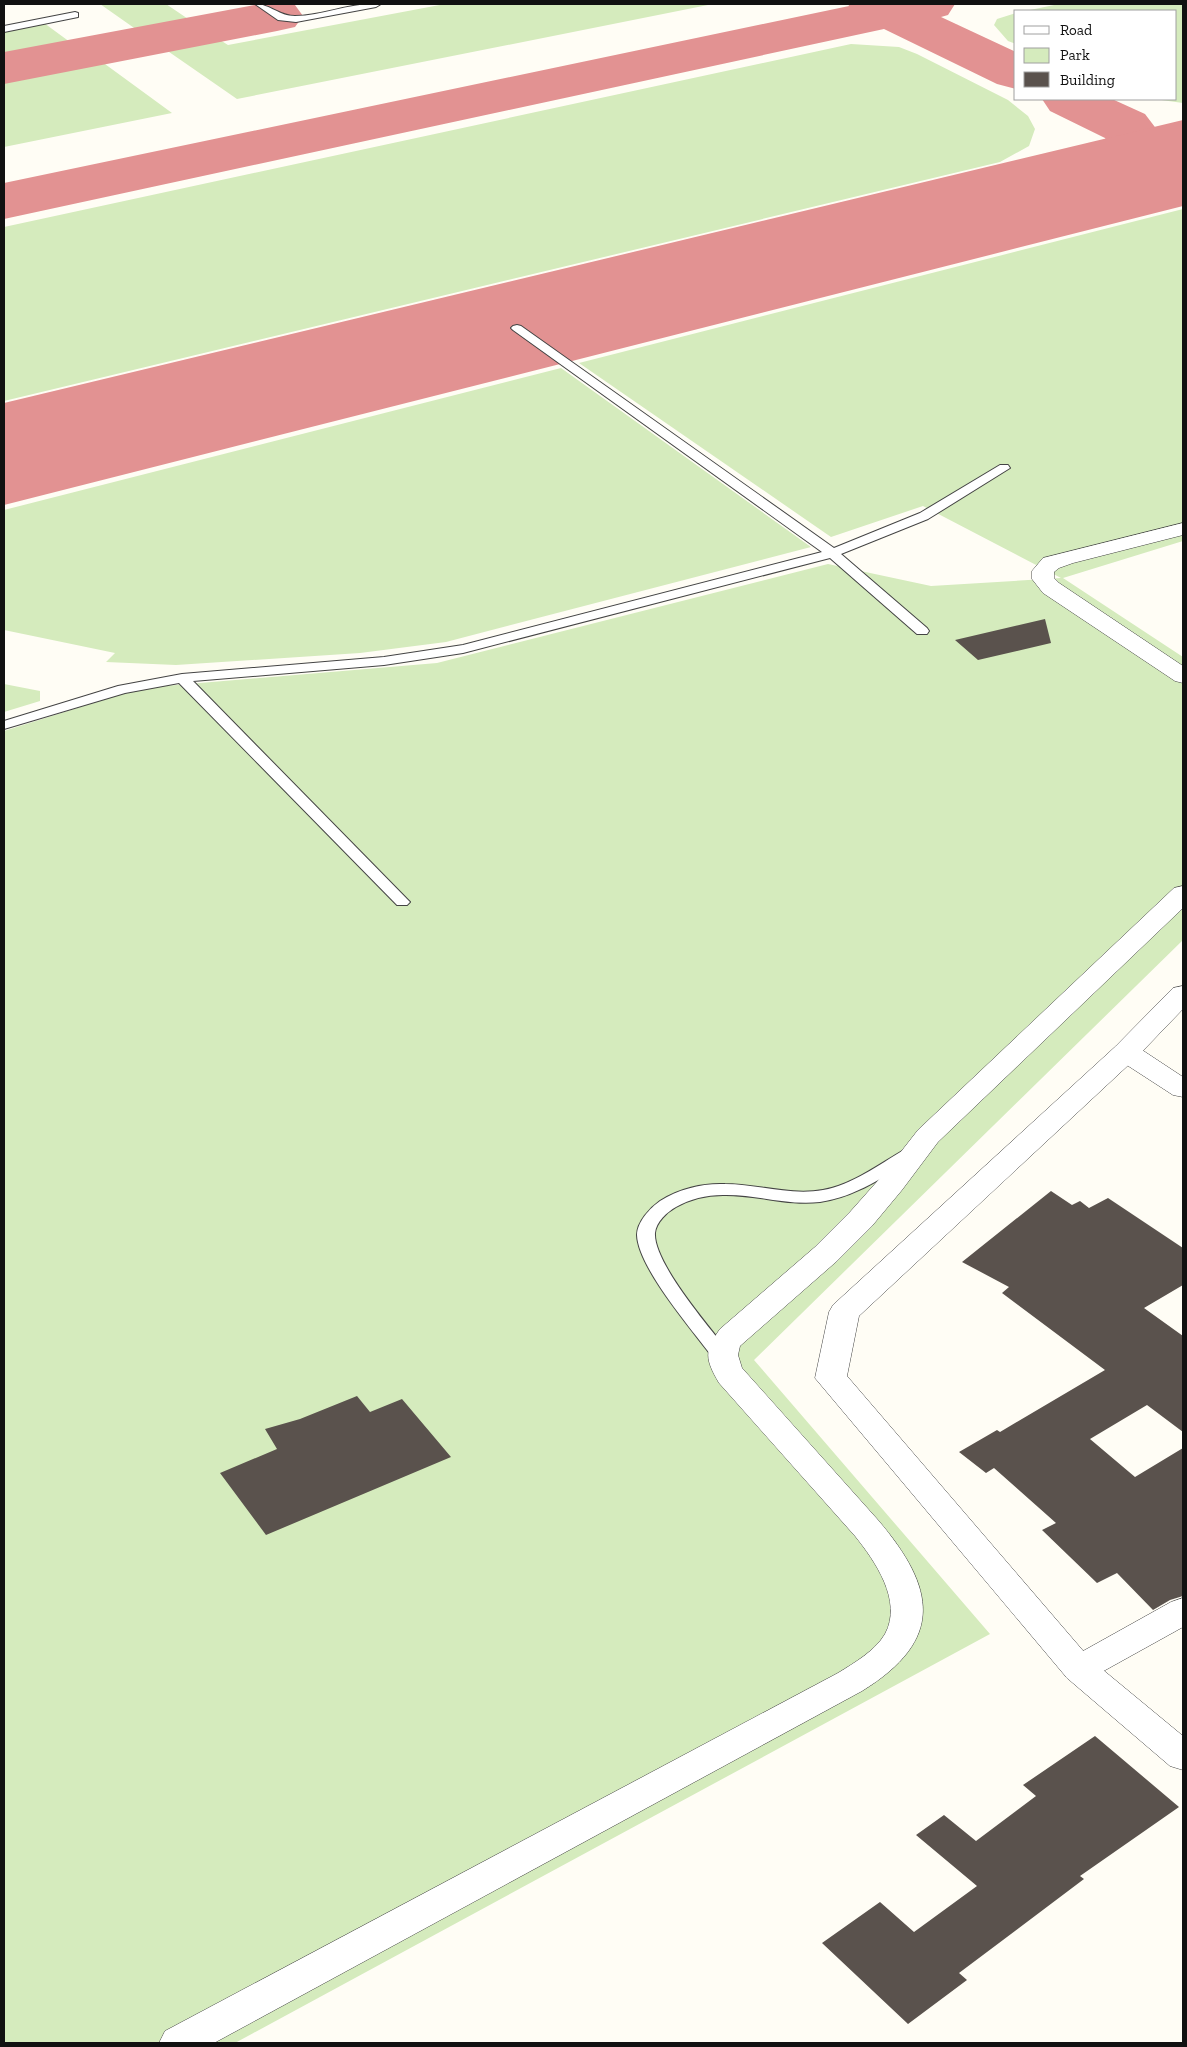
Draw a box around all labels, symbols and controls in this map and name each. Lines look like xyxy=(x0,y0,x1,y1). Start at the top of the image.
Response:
legend xyxy=(1014,10,1177,100)
text: Road xyxy=(1060,21,1093,39)
text: Park xyxy=(1060,46,1090,64)
text: Building xyxy=(1060,71,1115,89)

